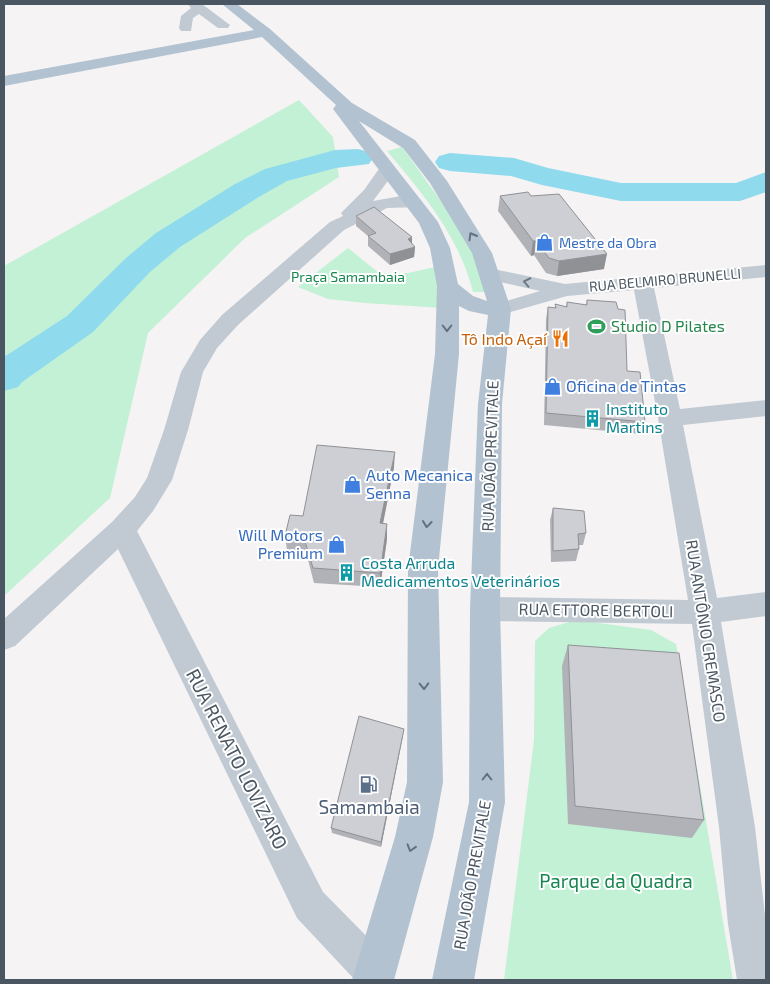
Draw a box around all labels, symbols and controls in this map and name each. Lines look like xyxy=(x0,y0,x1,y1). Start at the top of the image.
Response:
one-way arrow xyxy=(468,232,478,241)
shop icon: Mestre da Obra xyxy=(535,233,555,253)
place label: Mestre da Obra xyxy=(559,234,657,251)
street label: RUA BELMIRO BRUNELLI xyxy=(588,264,742,295)
park label: Praça Samambaia xyxy=(291,268,405,286)
one-way arrow xyxy=(523,277,532,287)
sports icon: Studio D Pilates xyxy=(587,316,607,336)
place label: Studio D Pilates xyxy=(611,316,725,335)
one-way arrow xyxy=(442,324,452,332)
place label: Tô Indo Açaí xyxy=(461,329,548,349)
restaurant icon: Tô Indo Açaí xyxy=(551,329,571,349)
shop icon: Oficina de Tintas xyxy=(542,376,562,396)
place label: Oficina de Tintas xyxy=(566,376,686,395)
street label: RUA JOÃO PREVITALE xyxy=(477,380,502,532)
place label: Instituto Martins xyxy=(606,399,668,436)
building icon: Instituto Martins xyxy=(582,408,602,428)
place label: Auto Mecanica Senna xyxy=(366,465,473,502)
shop icon: Auto Mecanica Senna xyxy=(342,474,362,494)
one-way arrow xyxy=(421,520,432,528)
place label: Will Motors Premium xyxy=(238,525,323,562)
shop icon: Will Motors Premium xyxy=(327,534,347,554)
street label: RUA ANTÔNIO CREMASCO xyxy=(683,538,730,724)
place label: Costa Arruda Medicamentos Veterinários xyxy=(361,553,560,590)
building icon: Costa Arruda Medicamentos Veterinários xyxy=(337,562,357,582)
street label: RUA ETTORE BERTOLI xyxy=(518,599,674,620)
street label: RUA RENATO LOVIZARO xyxy=(182,665,293,853)
one-way arrow xyxy=(419,683,429,691)
one-way arrow xyxy=(482,773,492,780)
fuel station icon: Samambaia xyxy=(359,774,379,794)
place label: Samambaia xyxy=(318,795,420,818)
street label: RUA JOÃO PREVITALE xyxy=(449,799,494,951)
one-way arrow xyxy=(407,843,417,851)
park label: Parque da Quadra xyxy=(539,869,693,892)

